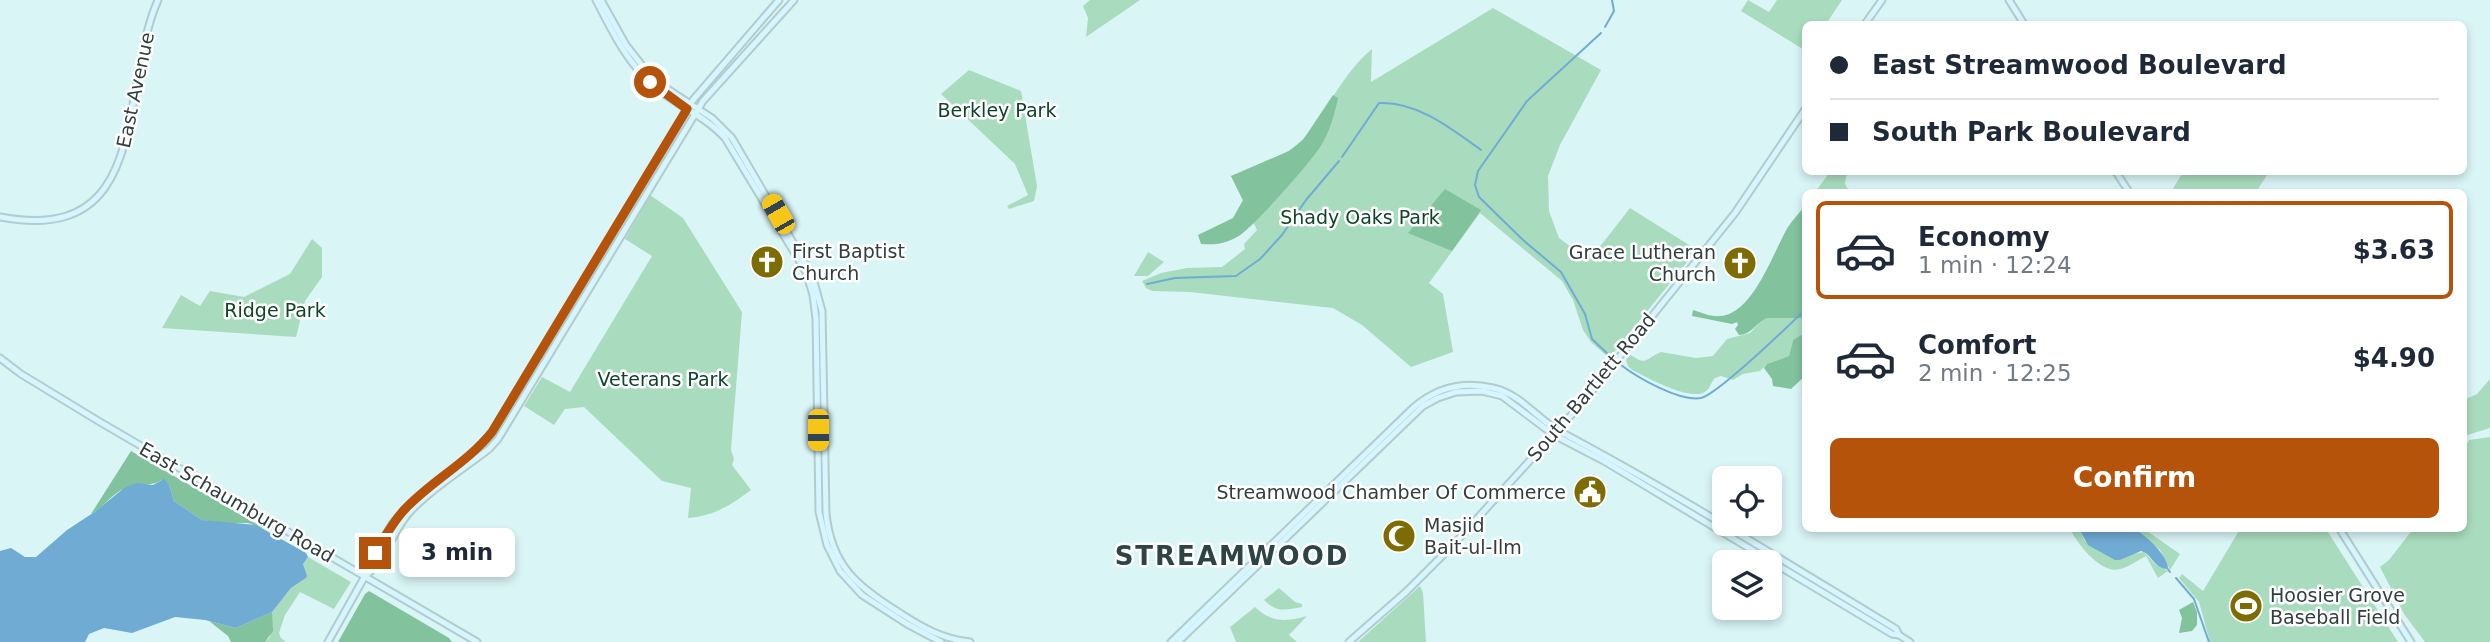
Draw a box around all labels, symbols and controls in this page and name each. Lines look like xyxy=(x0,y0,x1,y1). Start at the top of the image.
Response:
street label: East Avenue xyxy=(112,30,158,150)
text: East Streamwood Boulevard xyxy=(1872,50,2287,80)
route start xyxy=(634,66,666,98)
park label: Berkley Park xyxy=(938,99,1056,121)
text: South Park Boulevard xyxy=(1872,117,2191,147)
car xyxy=(759,191,798,237)
park label: Shady Oaks Park xyxy=(1280,206,1440,228)
icon: car xyxy=(1834,219,1897,282)
text: Economy xyxy=(1918,222,2049,252)
text: $3.63 xyxy=(2353,235,2435,265)
place label: First Baptist Church xyxy=(792,240,905,284)
place label: Grace Lutheran Church xyxy=(1569,241,1716,285)
church icon: First Baptist Church xyxy=(748,243,786,281)
church icon: Grace Lutheran Church xyxy=(1721,244,1759,282)
text: 1 min · 12:24 xyxy=(1918,252,2072,278)
park label: Ridge Park xyxy=(224,299,326,321)
street label: South Bartlett Road xyxy=(1523,308,1659,466)
icon: car xyxy=(1834,327,1897,390)
text: Comfort xyxy=(1918,330,2036,360)
text: $4.90 xyxy=(2353,343,2435,373)
text: 2 min · 12:25 xyxy=(1918,360,2072,386)
park label: Veterans Park xyxy=(598,368,728,390)
car xyxy=(808,409,829,451)
street label: East Schaumburg Road xyxy=(136,437,338,567)
button: Confirm xyxy=(1830,438,2439,518)
map controls xyxy=(1712,466,1782,620)
button: locate xyxy=(1712,466,1782,536)
public building icon: Streamwood Chamber Of Commerce xyxy=(1571,473,1609,511)
place label: Streamwood Chamber Of Commerce xyxy=(1216,481,1566,503)
place label: Masjid Bait-ul-Ilm xyxy=(1424,514,1522,558)
mosque icon: Masjid Bait-ul-Ilm xyxy=(1380,517,1418,555)
callout: 3 min xyxy=(400,528,515,578)
route end xyxy=(359,537,391,569)
text: 3 min xyxy=(421,539,493,565)
district label: STREAMWOOD xyxy=(1115,541,1349,571)
button: layers xyxy=(1712,550,1782,620)
place label: Hoosier Grove Baseball Field xyxy=(2270,584,2405,628)
sports icon: Hoosier Grove Baseball Field xyxy=(2227,587,2265,625)

